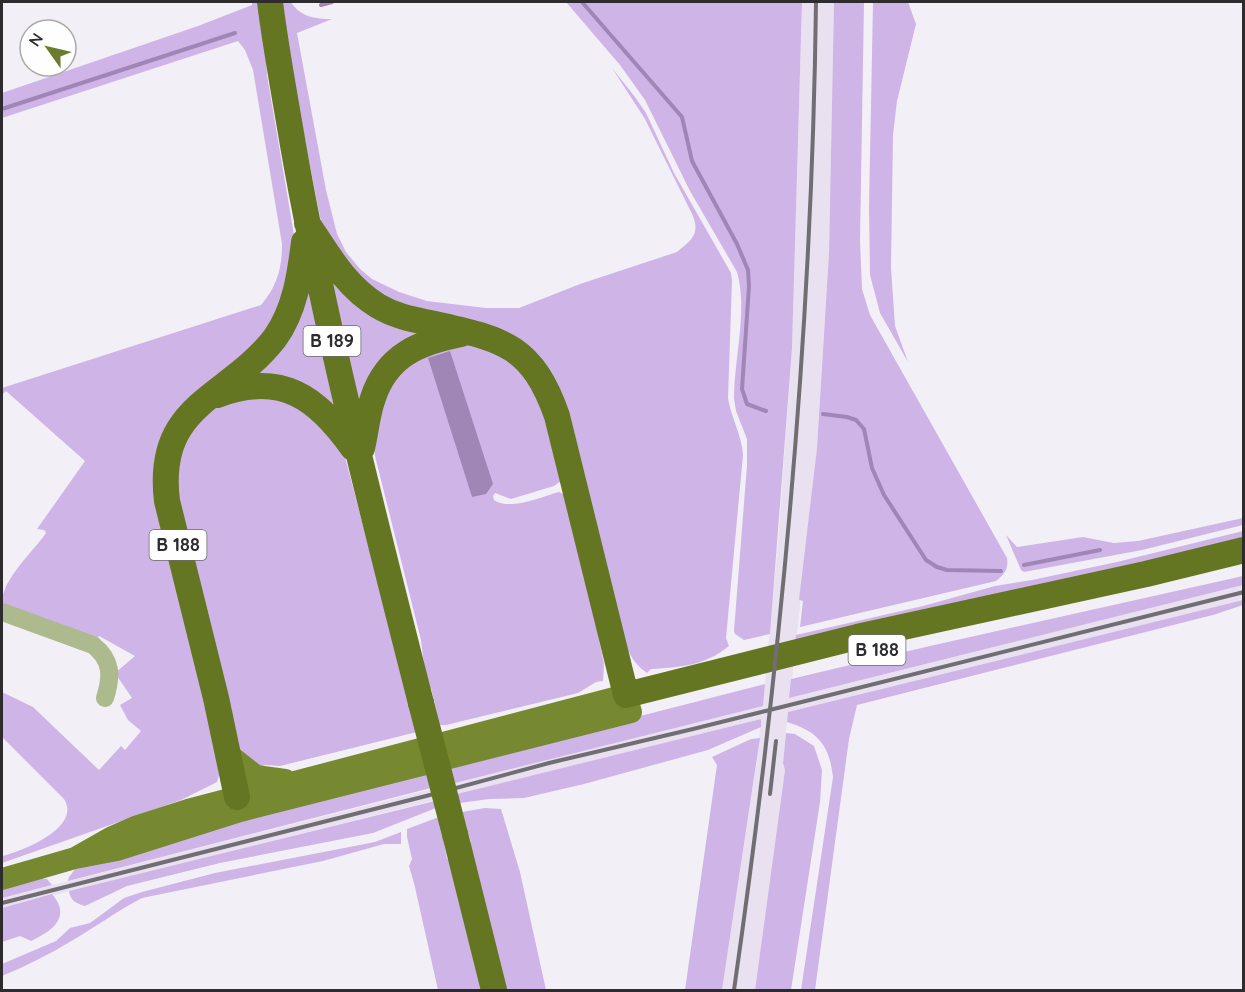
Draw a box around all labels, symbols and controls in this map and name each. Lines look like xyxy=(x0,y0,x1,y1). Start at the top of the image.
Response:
north arrow xyxy=(18,18,78,78)
text: N xyxy=(24,29,47,50)
road number: B 189 xyxy=(304,326,360,356)
road number: B 188 xyxy=(150,530,207,560)
road number: B 188 xyxy=(848,635,906,665)

